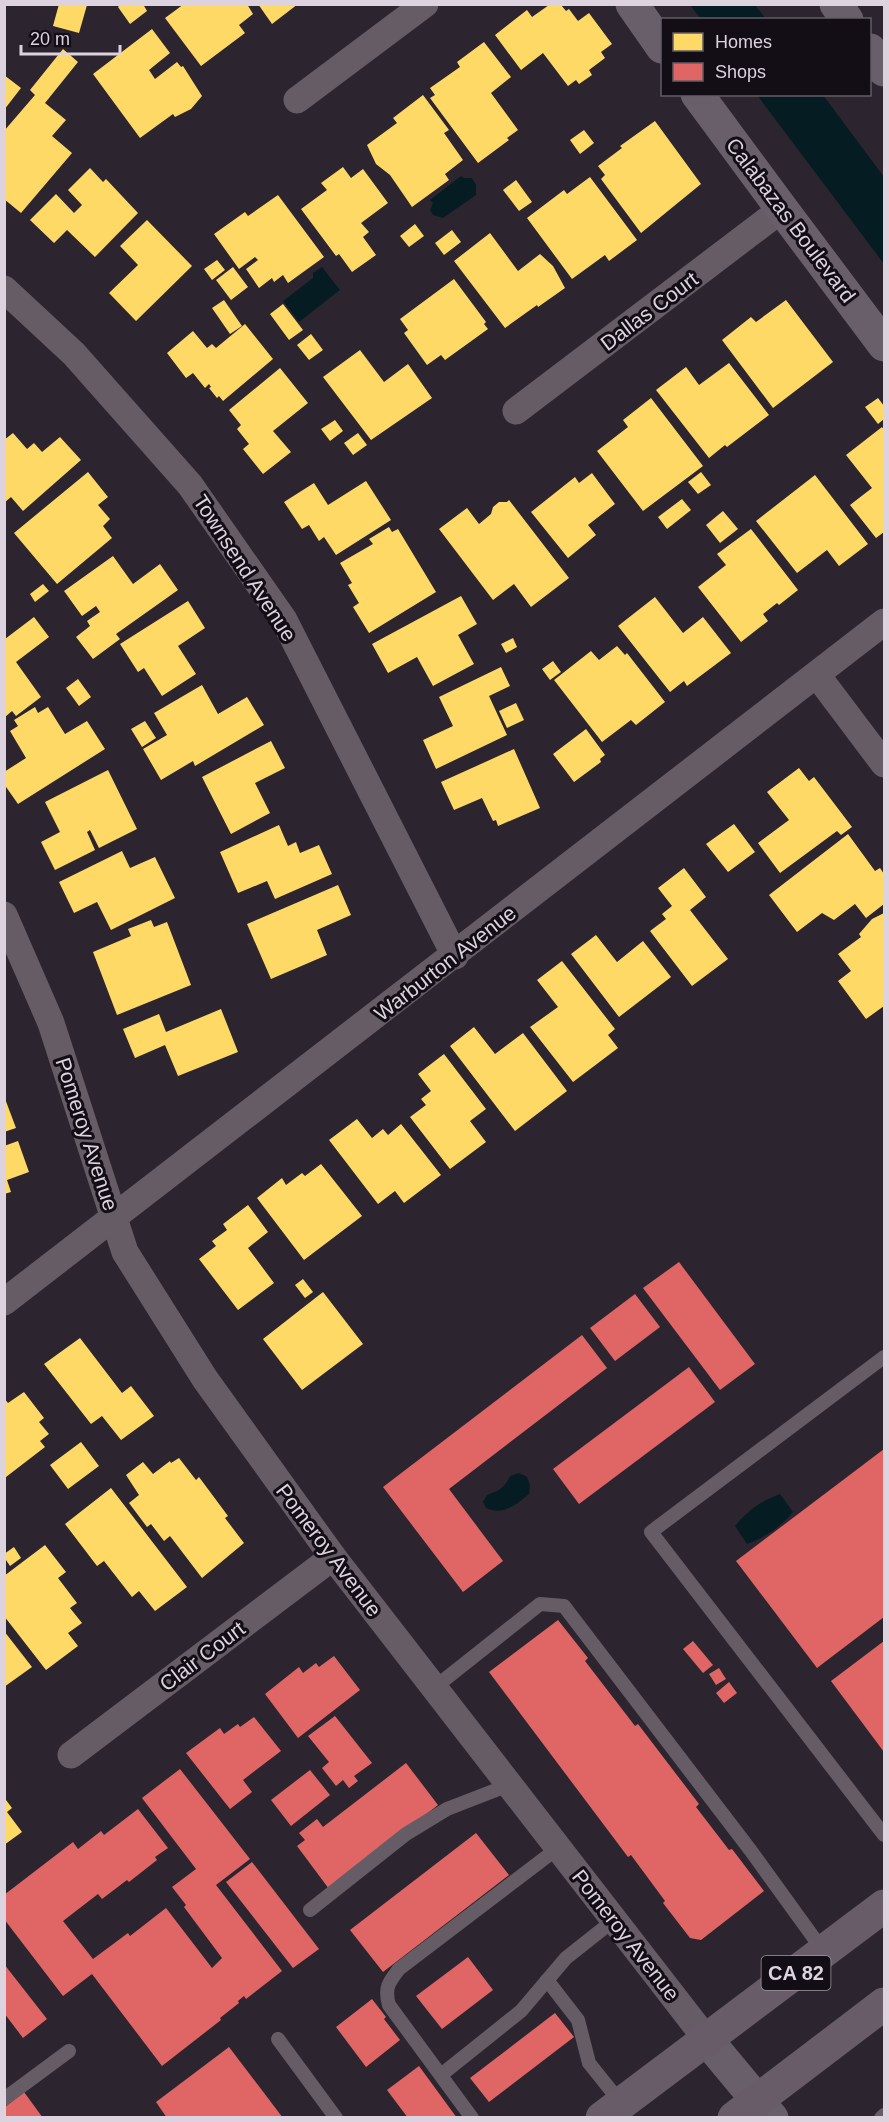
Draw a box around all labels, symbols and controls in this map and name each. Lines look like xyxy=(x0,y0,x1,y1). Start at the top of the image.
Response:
scale bar xyxy=(21,18,120,56)
legend xyxy=(661,18,871,96)
text: 20 m xyxy=(30,29,70,49)
text: Homes xyxy=(715,32,772,52)
text: Shops xyxy=(715,62,766,82)
street label: Calabazas Boulevard xyxy=(722,133,860,307)
street label: Dallas Court xyxy=(596,267,702,355)
street label: Townsend Avenue xyxy=(189,490,301,646)
street label: Warburton Avenue xyxy=(370,901,520,1025)
street label: Pomeroy Avenue xyxy=(51,1055,123,1213)
street label: Pomeroy Avenue xyxy=(272,1479,386,1621)
street label: Clair Court xyxy=(155,1617,249,1695)
street label: Pomeroy Avenue xyxy=(568,1865,684,2005)
road number: CA 82 xyxy=(762,1956,830,1990)

